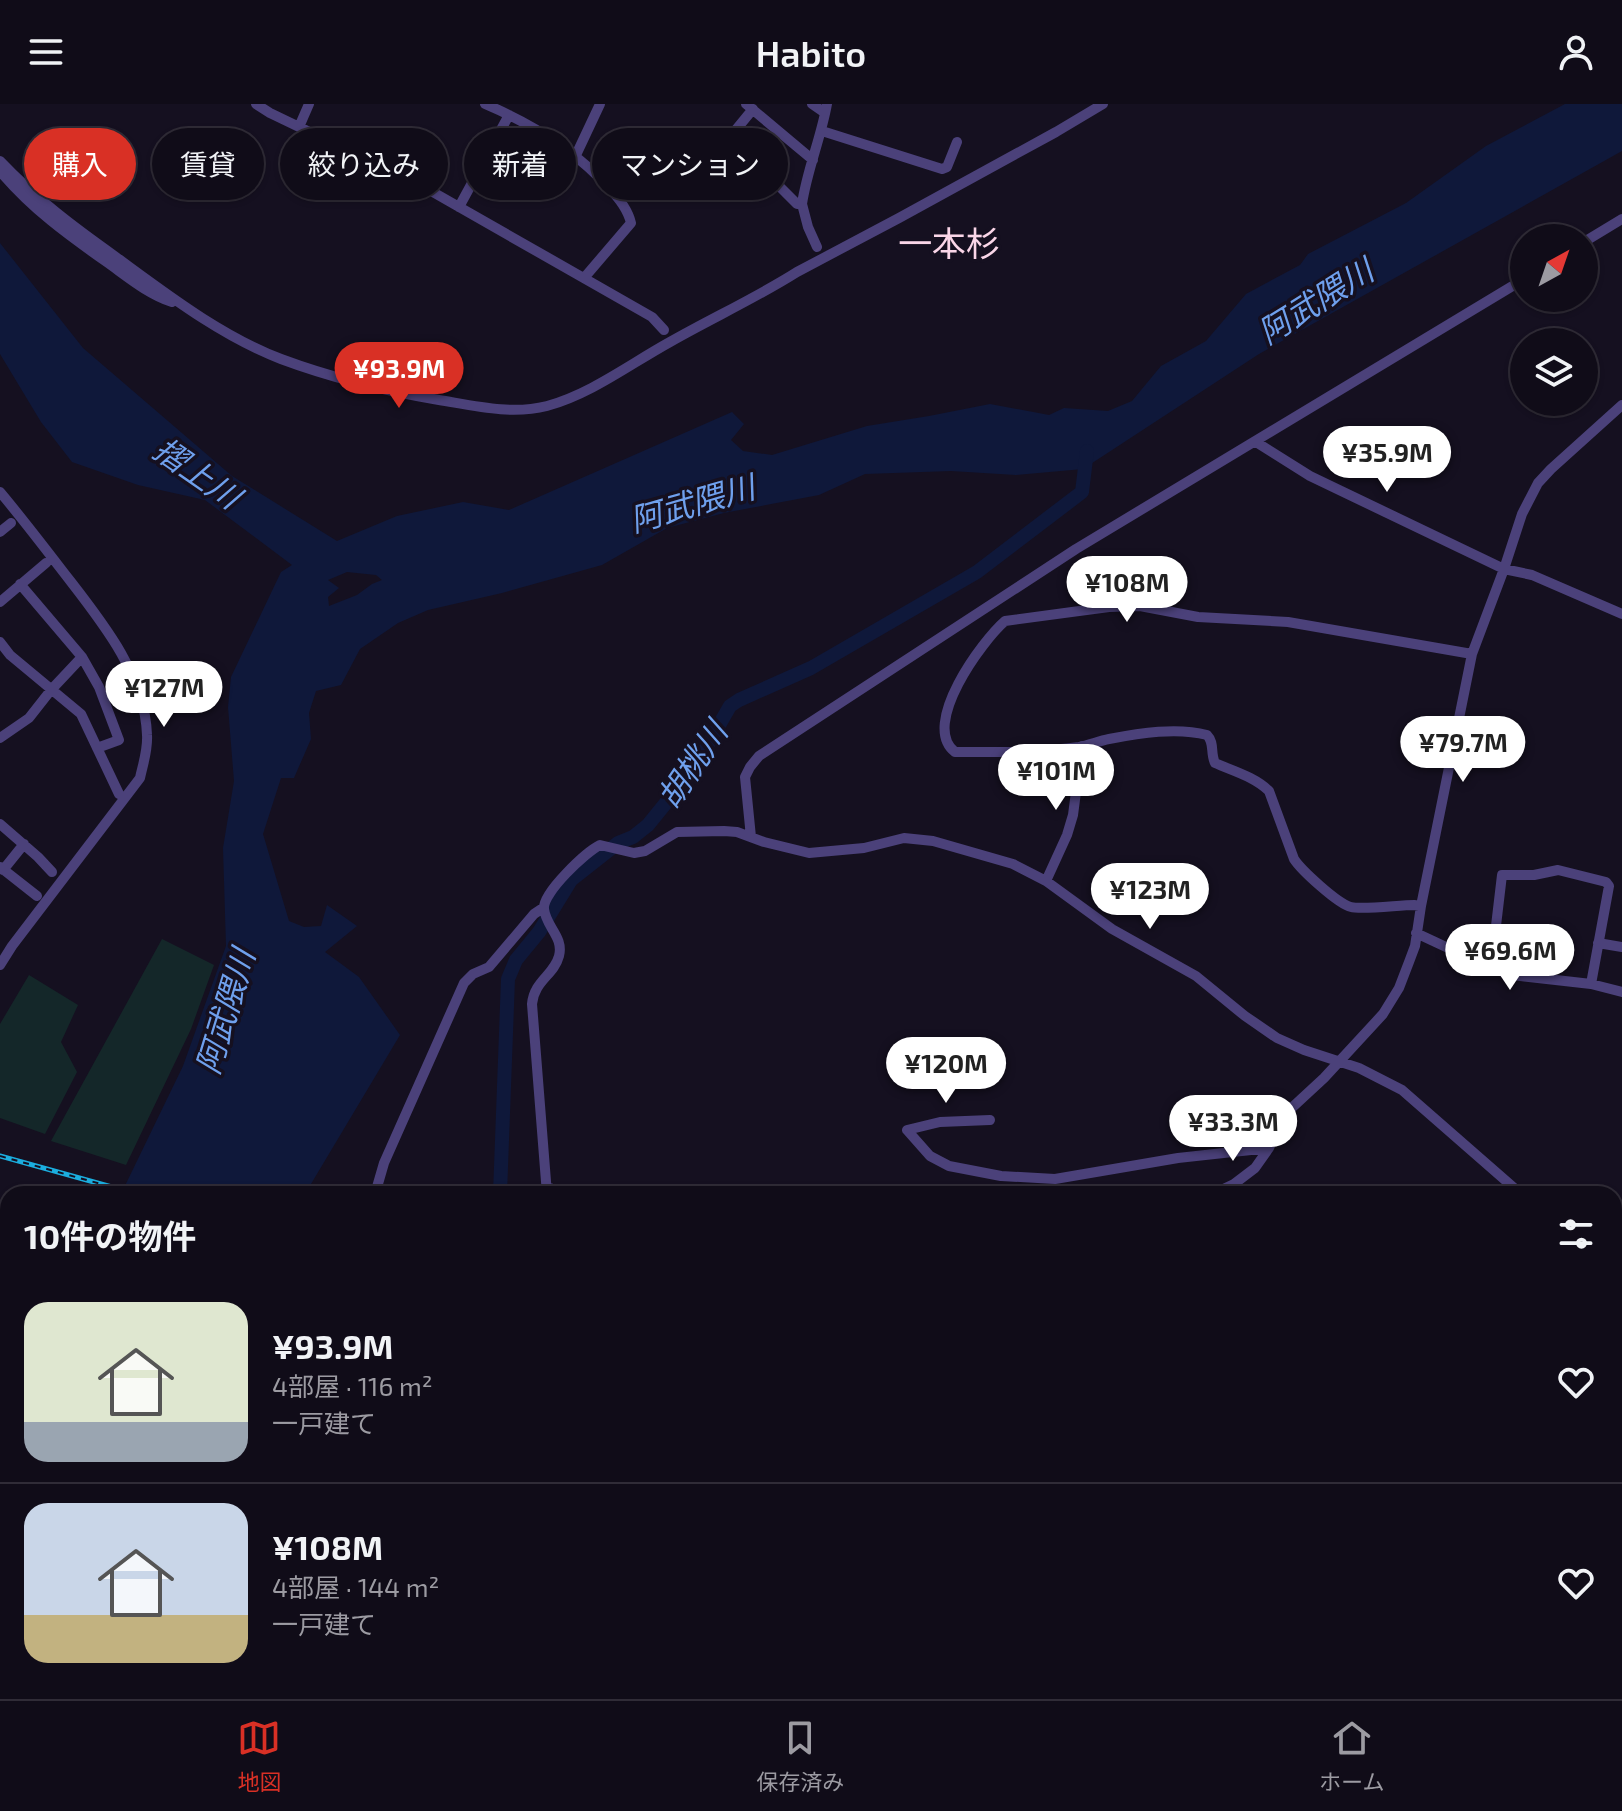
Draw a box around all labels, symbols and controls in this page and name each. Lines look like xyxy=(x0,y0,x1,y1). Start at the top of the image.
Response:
icon: menu xyxy=(24,30,68,74)
icon: person xyxy=(1554,30,1598,74)
text: Habito xyxy=(756,31,866,74)
chip: 購入 xyxy=(24,128,136,200)
chip: 賃貸 xyxy=(152,128,264,200)
chip: 絞り込み xyxy=(280,128,448,200)
chip: 新着 xyxy=(464,128,576,200)
chip: マンション xyxy=(592,128,788,200)
district label: 一本杉 xyxy=(898,222,1000,263)
north arrow xyxy=(1510,224,1598,312)
map controls xyxy=(1510,224,1598,416)
water label: 阿武隈川 xyxy=(1251,248,1382,350)
button: layers xyxy=(1510,328,1598,416)
pin: ¥93.9M xyxy=(334,342,464,410)
text: ¥93.9M xyxy=(353,352,445,383)
pin: ¥35.9M xyxy=(1322,426,1452,494)
water label: 摺上川 xyxy=(148,429,251,517)
text: ¥35.9M xyxy=(1341,436,1433,467)
water label: 阿武隈川 xyxy=(625,465,762,538)
pin: ¥108M xyxy=(1071,556,1183,624)
text: ¥108M xyxy=(1085,566,1169,597)
pin: ¥127M xyxy=(108,661,220,729)
text: ¥127M xyxy=(123,671,205,702)
water label: 胡桃川 xyxy=(648,711,735,814)
pin: ¥79.7M xyxy=(1398,716,1528,784)
text: ¥79.7M xyxy=(1418,726,1508,757)
pin: ¥101M xyxy=(1000,744,1112,812)
text: ¥101M xyxy=(1016,754,1096,785)
pin: ¥123M xyxy=(1094,863,1206,931)
text: ¥123M xyxy=(1109,873,1191,904)
pin: ¥69.6M xyxy=(1445,924,1575,992)
text: ¥69.6M xyxy=(1463,934,1557,965)
water label: 阿武隈川 xyxy=(187,941,262,1078)
pin: ¥120M xyxy=(890,1037,1002,1105)
text: ¥120M xyxy=(904,1047,988,1078)
pin: ¥33.3M xyxy=(1168,1095,1298,1163)
text: ¥33.3M xyxy=(1187,1105,1279,1136)
icon: filters xyxy=(1554,1212,1598,1256)
text: 10件の物件 xyxy=(24,1215,196,1256)
text: ¥93.9M xyxy=(272,1325,393,1366)
icon: home xyxy=(88,1334,184,1430)
icon: heart xyxy=(1554,1360,1598,1404)
text: 4部屋 · 116 m² xyxy=(272,1370,433,1401)
text: 一戸建て xyxy=(272,1407,376,1438)
text: ¥108M xyxy=(272,1526,383,1567)
icon: home xyxy=(88,1535,184,1631)
icon: heart xyxy=(1554,1561,1598,1605)
text: 4部屋 · 144 m² xyxy=(272,1571,439,1602)
text: 一戸建て xyxy=(272,1608,376,1639)
tab: 地図 xyxy=(237,1716,281,1796)
tab: 保存済み xyxy=(756,1716,844,1796)
tab: ホーム xyxy=(1319,1716,1385,1796)

